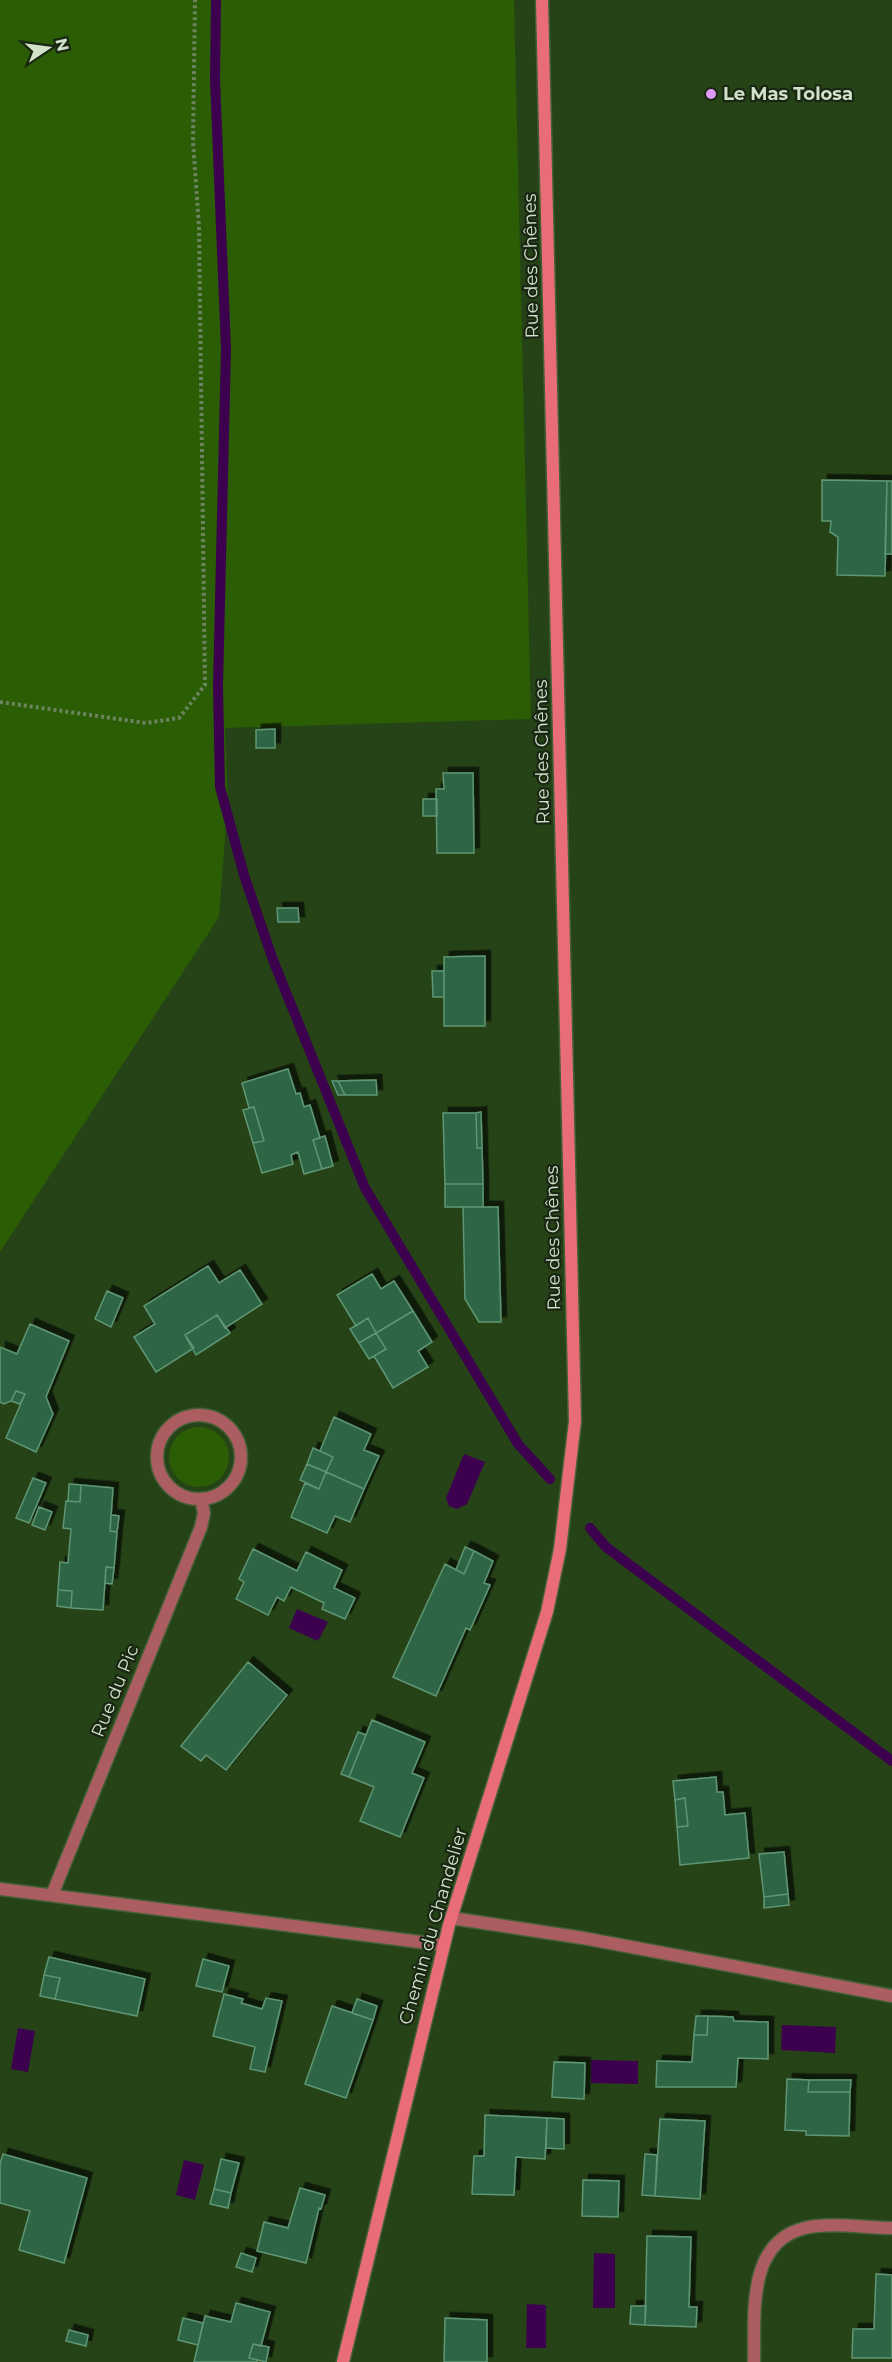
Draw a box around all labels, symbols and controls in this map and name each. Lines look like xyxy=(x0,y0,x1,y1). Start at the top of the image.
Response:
north arrow xyxy=(18,18,78,78)
text: N xyxy=(51,36,73,53)
place label: Le Mas Tolosa xyxy=(723,83,853,105)
marker: Le Mas Tolosa xyxy=(704,87,718,101)
street label: Rue des Chênes xyxy=(519,193,543,339)
street label: Rue des Chênes xyxy=(530,679,554,825)
street label: Rue des Chênes xyxy=(541,1165,565,1311)
street label: Rue du Pic xyxy=(87,1642,143,1740)
street label: Chemin du Chandelier xyxy=(394,1825,472,2027)

